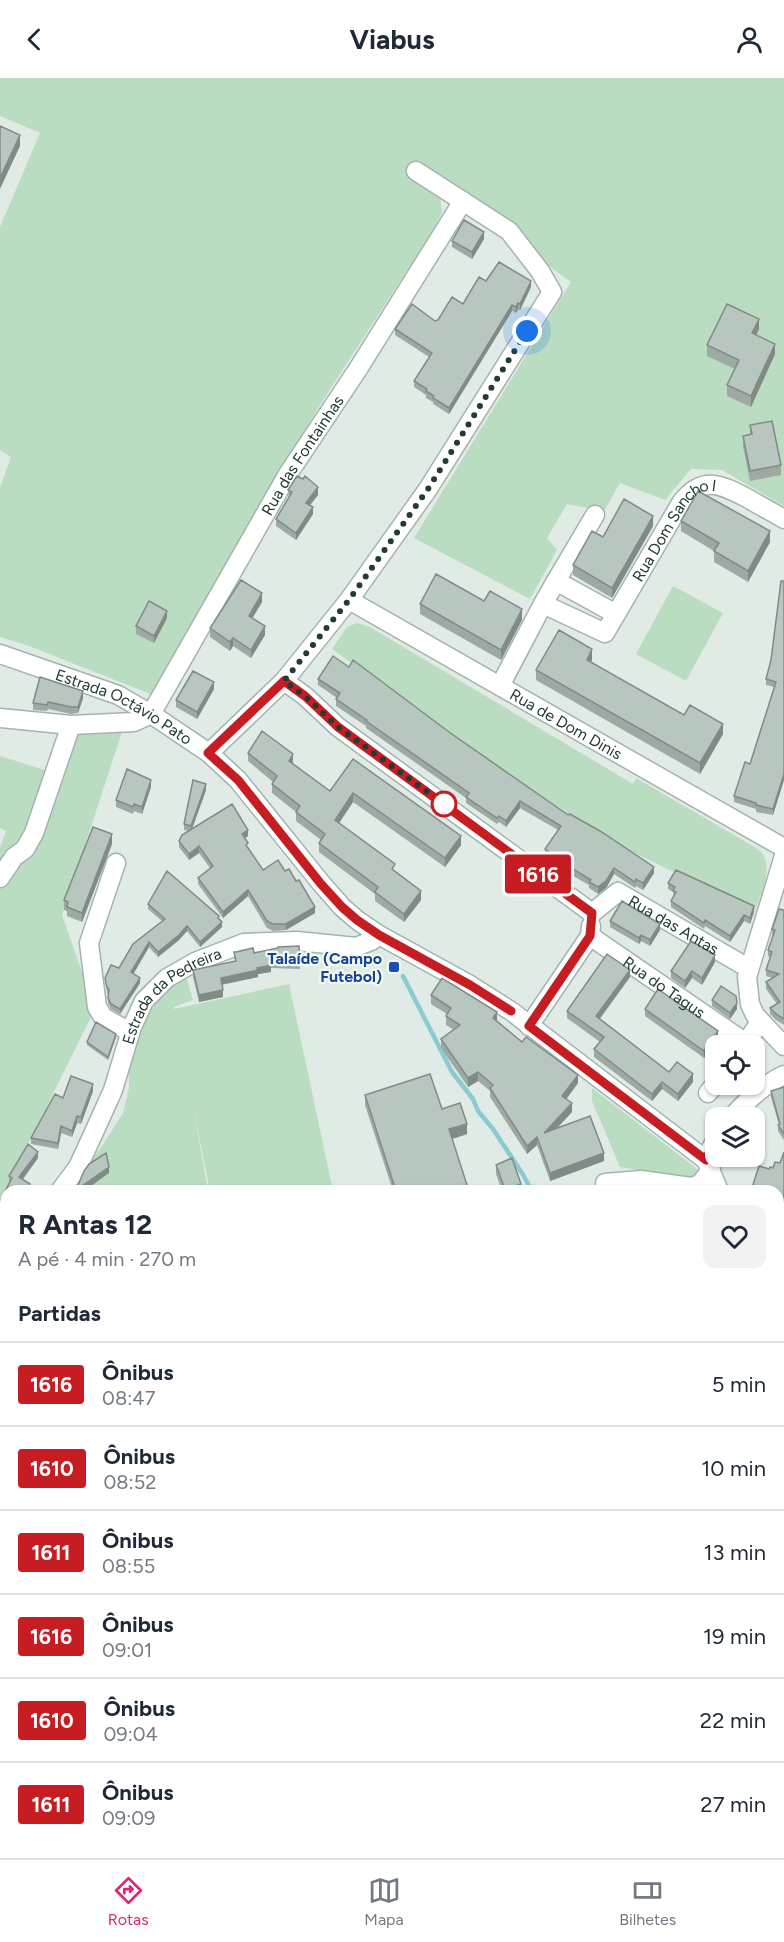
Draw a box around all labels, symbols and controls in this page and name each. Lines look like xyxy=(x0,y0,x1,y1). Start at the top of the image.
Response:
icon: back xyxy=(18,23,51,56)
text: Viabus xyxy=(350,23,434,56)
icon: person xyxy=(733,23,766,56)
your location xyxy=(512,316,542,346)
street label: Rua das Fontainhas xyxy=(258,392,348,519)
street label: Rua Dom Sancho I xyxy=(628,476,717,585)
street label: Estrada Octávio Pato xyxy=(53,665,195,749)
street label: Rua de Dom Dinis xyxy=(507,685,625,764)
unlabelled marker xyxy=(431,791,457,817)
line badge: 1616 xyxy=(496,854,580,894)
text: 1616 xyxy=(517,862,559,887)
street label: Rua das Antas xyxy=(625,891,722,959)
street label: Estrada da Pedreira xyxy=(118,944,224,1047)
place label: Talaíde (Campo Futebol) xyxy=(267,949,382,986)
street label: Rua do Tagus xyxy=(619,952,709,1022)
marker: Talaíde (Campo Futebol) xyxy=(387,960,401,974)
map controls xyxy=(705,1035,765,1167)
button: locate xyxy=(705,1035,765,1095)
button: layers xyxy=(705,1107,765,1167)
button: heart xyxy=(703,1205,766,1268)
text: R Antas 12 xyxy=(18,1207,152,1241)
text: A pé · 4 min · 270 m xyxy=(18,1247,196,1271)
text: Partidas xyxy=(18,1300,101,1327)
text: Ônibus xyxy=(102,1359,174,1386)
text: 5 min xyxy=(712,1371,766,1398)
text: 1616 xyxy=(30,1372,72,1397)
text: 08:47 xyxy=(102,1386,155,1410)
text: Ônibus xyxy=(104,1443,175,1470)
text: 10 min xyxy=(701,1455,766,1482)
text: 1610 xyxy=(30,1456,74,1481)
text: 08:52 xyxy=(104,1470,156,1494)
text: Ônibus xyxy=(102,1527,173,1554)
text: 13 min xyxy=(703,1539,766,1566)
text: 1611 xyxy=(32,1540,70,1565)
text: 08:55 xyxy=(102,1554,155,1578)
text: Ônibus xyxy=(102,1611,174,1638)
text: 19 min xyxy=(703,1623,766,1650)
text: 1616 xyxy=(30,1624,72,1649)
text: 09:01 xyxy=(102,1638,152,1662)
text: Ônibus xyxy=(104,1695,175,1722)
text: 22 min xyxy=(700,1707,766,1734)
text: 1610 xyxy=(30,1708,74,1733)
text: 09:04 xyxy=(104,1722,158,1746)
text: Ônibus xyxy=(102,1779,173,1806)
text: 27 min xyxy=(700,1791,766,1818)
text: 1611 xyxy=(32,1792,70,1817)
text: 09:09 xyxy=(102,1806,155,1830)
tab: Rotas xyxy=(108,1874,149,1929)
tab: Mapa xyxy=(364,1874,404,1929)
tab: Bilhetes xyxy=(619,1874,676,1929)

